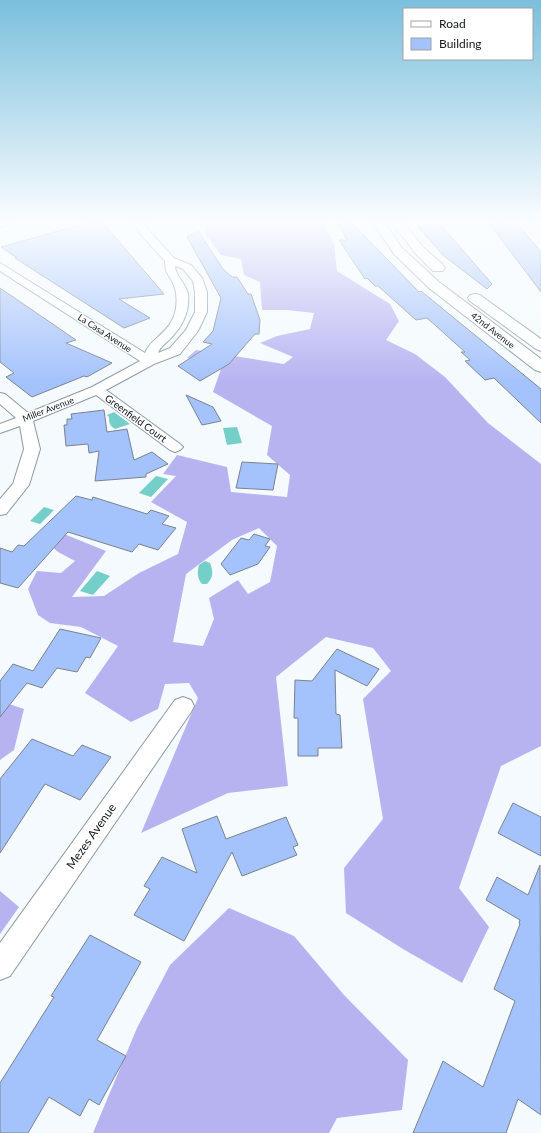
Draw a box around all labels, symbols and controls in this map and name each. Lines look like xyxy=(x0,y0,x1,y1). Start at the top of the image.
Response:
legend xyxy=(403,8,533,60)
text: Road xyxy=(439,16,466,31)
text: Building xyxy=(439,36,482,51)
street label: 42nd Avenue xyxy=(469,310,517,351)
street label: La Casa Avenue xyxy=(76,311,134,355)
street label: Greenfield Court xyxy=(103,392,170,445)
street label: Miller Avenue xyxy=(21,394,76,424)
street label: Mezes Avenue xyxy=(63,800,119,872)

